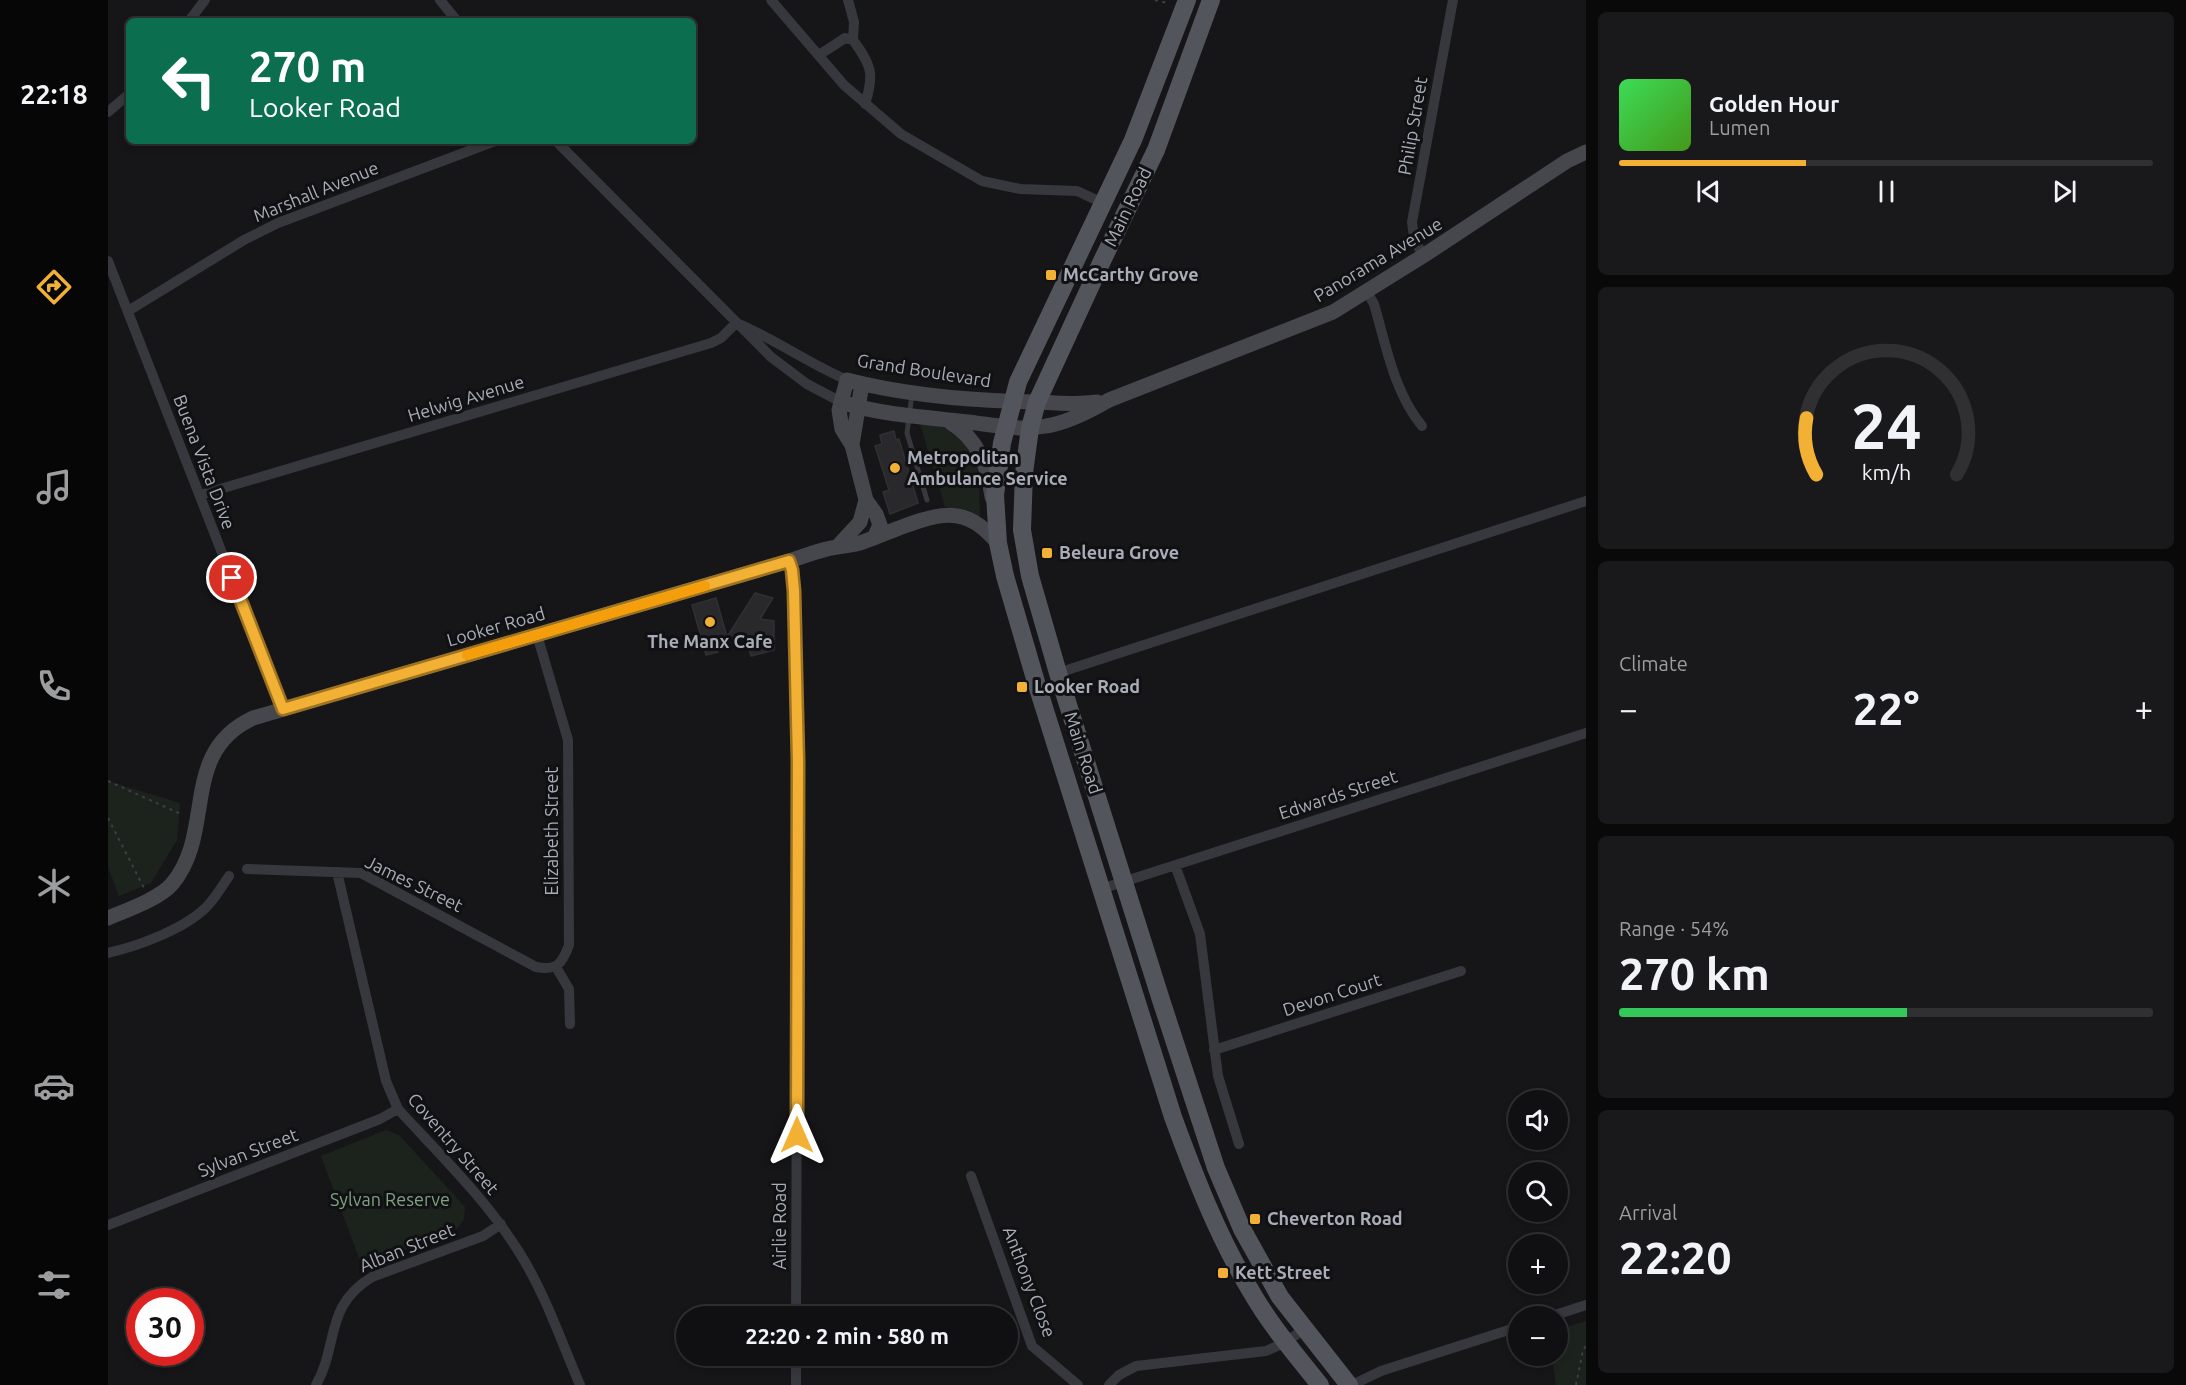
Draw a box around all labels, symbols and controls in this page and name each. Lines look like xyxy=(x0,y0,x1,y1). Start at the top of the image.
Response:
icon: left xyxy=(150,42,228,120)
text: 270 m xyxy=(249,43,366,90)
street label: Philip Street xyxy=(1394,75,1430,177)
text: 22:18 xyxy=(20,79,88,109)
text: Golden Hour xyxy=(1709,91,1839,116)
text: Looker Road xyxy=(249,92,401,122)
text: Lumen xyxy=(1709,116,1770,139)
street label: Marshall Avenue xyxy=(250,157,381,225)
street label: Main Road xyxy=(1099,164,1155,249)
icon: previous xyxy=(1692,175,1725,208)
icon: pause xyxy=(1870,175,1903,208)
icon: next xyxy=(2048,175,2081,208)
street label: Panorama Avenue xyxy=(1310,213,1445,305)
place label: McCarthy Grove xyxy=(1063,264,1199,284)
icon: directions xyxy=(33,266,75,308)
marker: McCarthy Grove xyxy=(1044,268,1058,282)
street label: Grand Boulevard xyxy=(856,350,992,390)
street label: Helwig Avenue xyxy=(405,371,526,425)
text: 24 xyxy=(1851,391,1921,461)
street label: Buena Vista Drive xyxy=(170,392,240,532)
place label: Metropolitan Ambulance Service xyxy=(907,447,1068,488)
text: km/h xyxy=(1861,460,1911,484)
marker: Metropolitan Ambulance Service xyxy=(888,461,902,475)
icon: music xyxy=(33,466,75,508)
place label: Beleura Grove xyxy=(1059,542,1179,562)
marker: Beleura Grove xyxy=(1040,546,1054,560)
pin xyxy=(206,552,257,603)
icon: arrive xyxy=(215,561,248,594)
street label: Looker Road xyxy=(444,602,547,650)
marker: The Manx Cafe xyxy=(703,615,717,629)
place label: The Manx Cafe xyxy=(647,631,773,651)
text: Climate xyxy=(1619,652,1688,675)
icon: phone xyxy=(33,665,75,707)
place label: Looker Road xyxy=(1034,676,1140,696)
marker: Looker Road xyxy=(1015,680,1029,694)
text: 22° xyxy=(1853,683,1919,734)
text: − xyxy=(1619,690,1638,727)
text: + xyxy=(2134,690,2153,727)
street label: Main Road xyxy=(1061,709,1107,796)
street label: Edwards Street xyxy=(1276,766,1399,823)
street label: Elizabeth Street xyxy=(541,767,561,895)
street label: James Street xyxy=(363,851,466,915)
icon: climate xyxy=(33,865,75,907)
text: Range · 54% xyxy=(1619,917,1729,940)
text: 270 km xyxy=(1619,948,1770,999)
street label: Devon Court xyxy=(1280,969,1383,1019)
icon: car xyxy=(33,1065,75,1107)
street label: Coventry Street xyxy=(404,1089,503,1198)
map controls xyxy=(1508,1090,1568,1366)
button: sound xyxy=(1508,1090,1568,1150)
position arrow xyxy=(765,1103,829,1167)
street label: Sylvan Street xyxy=(195,1124,300,1180)
button: search xyxy=(1508,1162,1568,1222)
street label: Airlie Road xyxy=(769,1182,789,1270)
park label: Sylvan Reserve xyxy=(330,1189,450,1209)
text: Arrival xyxy=(1619,1201,1677,1224)
place label: Cheverton Road xyxy=(1267,1208,1403,1228)
marker: Cheverton Road xyxy=(1248,1212,1262,1226)
street label: Alban Street xyxy=(356,1219,457,1275)
street label: Anthony Close xyxy=(1000,1224,1060,1340)
text: 22:20 xyxy=(1619,1232,1732,1283)
button: + xyxy=(1508,1234,1568,1294)
place label: Kett Street xyxy=(1235,1262,1330,1282)
icon: filters xyxy=(33,1264,75,1306)
marker: Kett Street xyxy=(1216,1266,1230,1280)
speed limit sign: 30 xyxy=(126,1288,204,1366)
button: − xyxy=(1508,1306,1568,1366)
text: 22:20 · 2 min · 580 m xyxy=(745,1323,949,1348)

